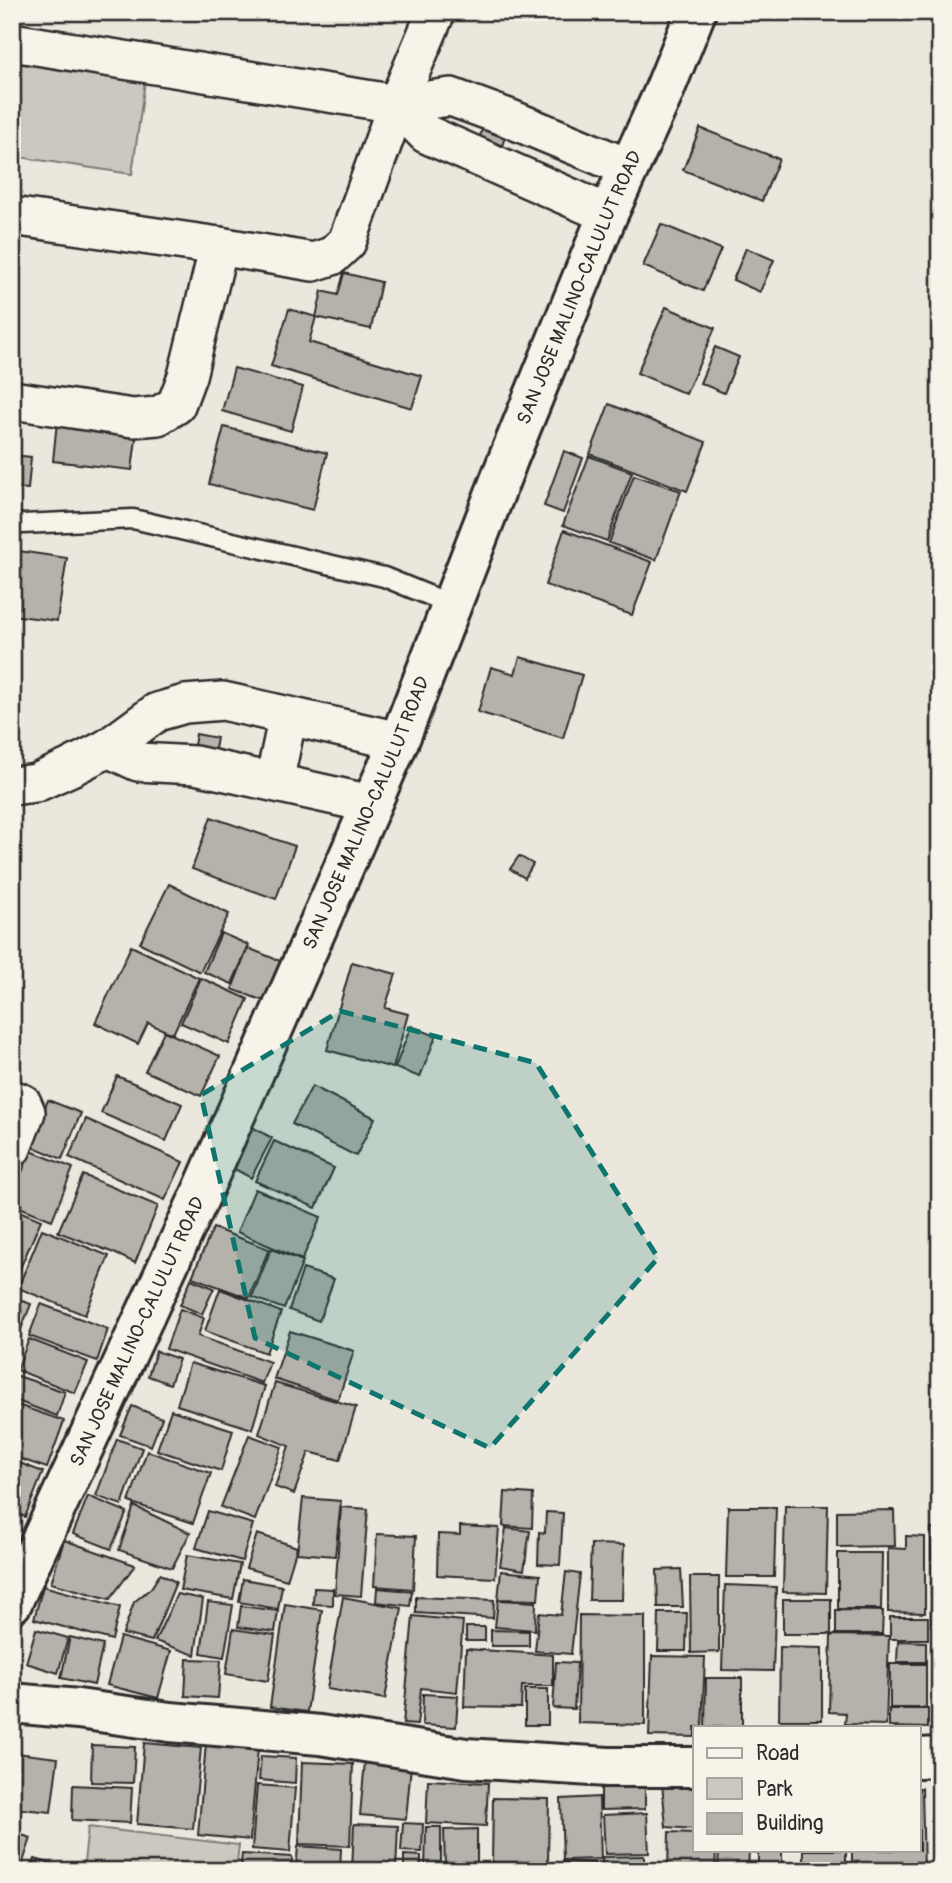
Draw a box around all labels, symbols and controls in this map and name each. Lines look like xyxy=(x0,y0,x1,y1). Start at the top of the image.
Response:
street label: SAN JOSE MALINO-CALULUT ROAD xyxy=(512,147,647,428)
street label: SAN JOSE MALINO-CALULUT ROAD xyxy=(297,673,435,953)
street label: SAN JOSE MALINO-CALULUT ROAD xyxy=(65,1193,210,1470)
legend xyxy=(693,1726,920,1852)
text: Road xyxy=(756,1740,800,1767)
text: Park xyxy=(756,1776,793,1803)
text: Building xyxy=(756,1810,823,1837)

